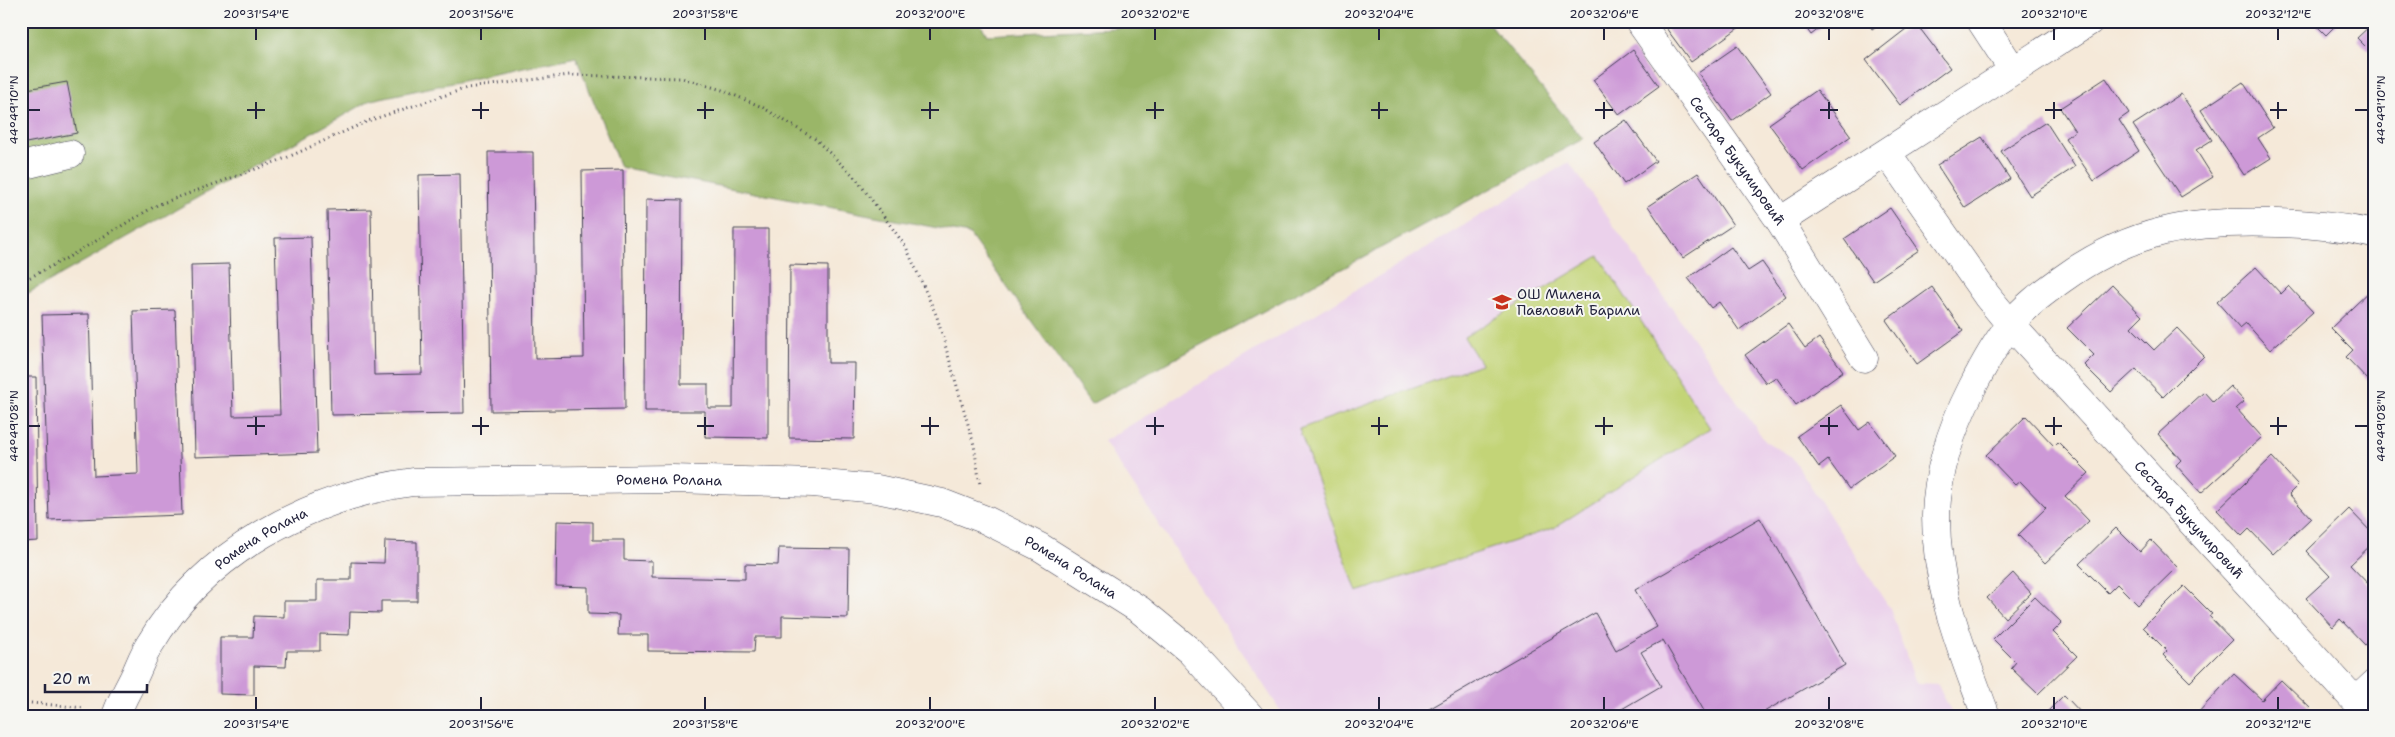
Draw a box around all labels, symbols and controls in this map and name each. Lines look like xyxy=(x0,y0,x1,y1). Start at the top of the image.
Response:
text: 20°31'54"E xyxy=(223,6,289,22)
text: 20°31'56"E xyxy=(448,6,514,22)
text: 20°31'58"E xyxy=(672,6,738,22)
text: 20°32'00"E xyxy=(895,6,965,22)
text: 20°32'02"E xyxy=(1120,6,1190,22)
text: 20°32'04"E xyxy=(1344,6,1414,22)
text: 20°32'06"E xyxy=(1569,6,1639,22)
text: 20°32'08"E xyxy=(1794,6,1864,22)
text: 20°32'10"E xyxy=(2020,6,2088,22)
text: 20°32'12"E xyxy=(2245,6,2311,22)
text: 44°49'10"N xyxy=(6,75,22,145)
text: 44°49'10"N xyxy=(2373,75,2389,145)
street label: Сестара Букумировић xyxy=(1686,93,1789,229)
place label: ОШ Милена Павловић Барили xyxy=(1517,285,1640,319)
school or university icon: ОШ Милена Павловић Барили xyxy=(1491,291,1513,313)
text: 44°49'08"N xyxy=(6,390,22,462)
text: 44°49'08"N xyxy=(2373,390,2389,462)
street label: Сестара Букумировић xyxy=(2131,457,2248,583)
street label: Ромена Ролана xyxy=(616,470,723,489)
street label: Ромена Ролана xyxy=(211,503,310,574)
street label: Ромена Ролана xyxy=(1021,532,1121,603)
scale bar xyxy=(45,662,148,694)
text: 20 m xyxy=(52,669,91,689)
text: 20°31'54"E xyxy=(223,716,289,732)
text: 20°31'56"E xyxy=(448,716,514,732)
text: 20°31'58"E xyxy=(672,716,738,732)
text: 20°32'00"E xyxy=(895,716,965,732)
text: 20°32'02"E xyxy=(1120,716,1190,732)
text: 20°32'04"E xyxy=(1344,716,1414,732)
text: 20°32'06"E xyxy=(1569,716,1639,732)
text: 20°32'08"E xyxy=(1794,716,1864,732)
text: 20°32'10"E xyxy=(2020,716,2088,732)
text: 20°32'12"E xyxy=(2245,716,2311,732)

